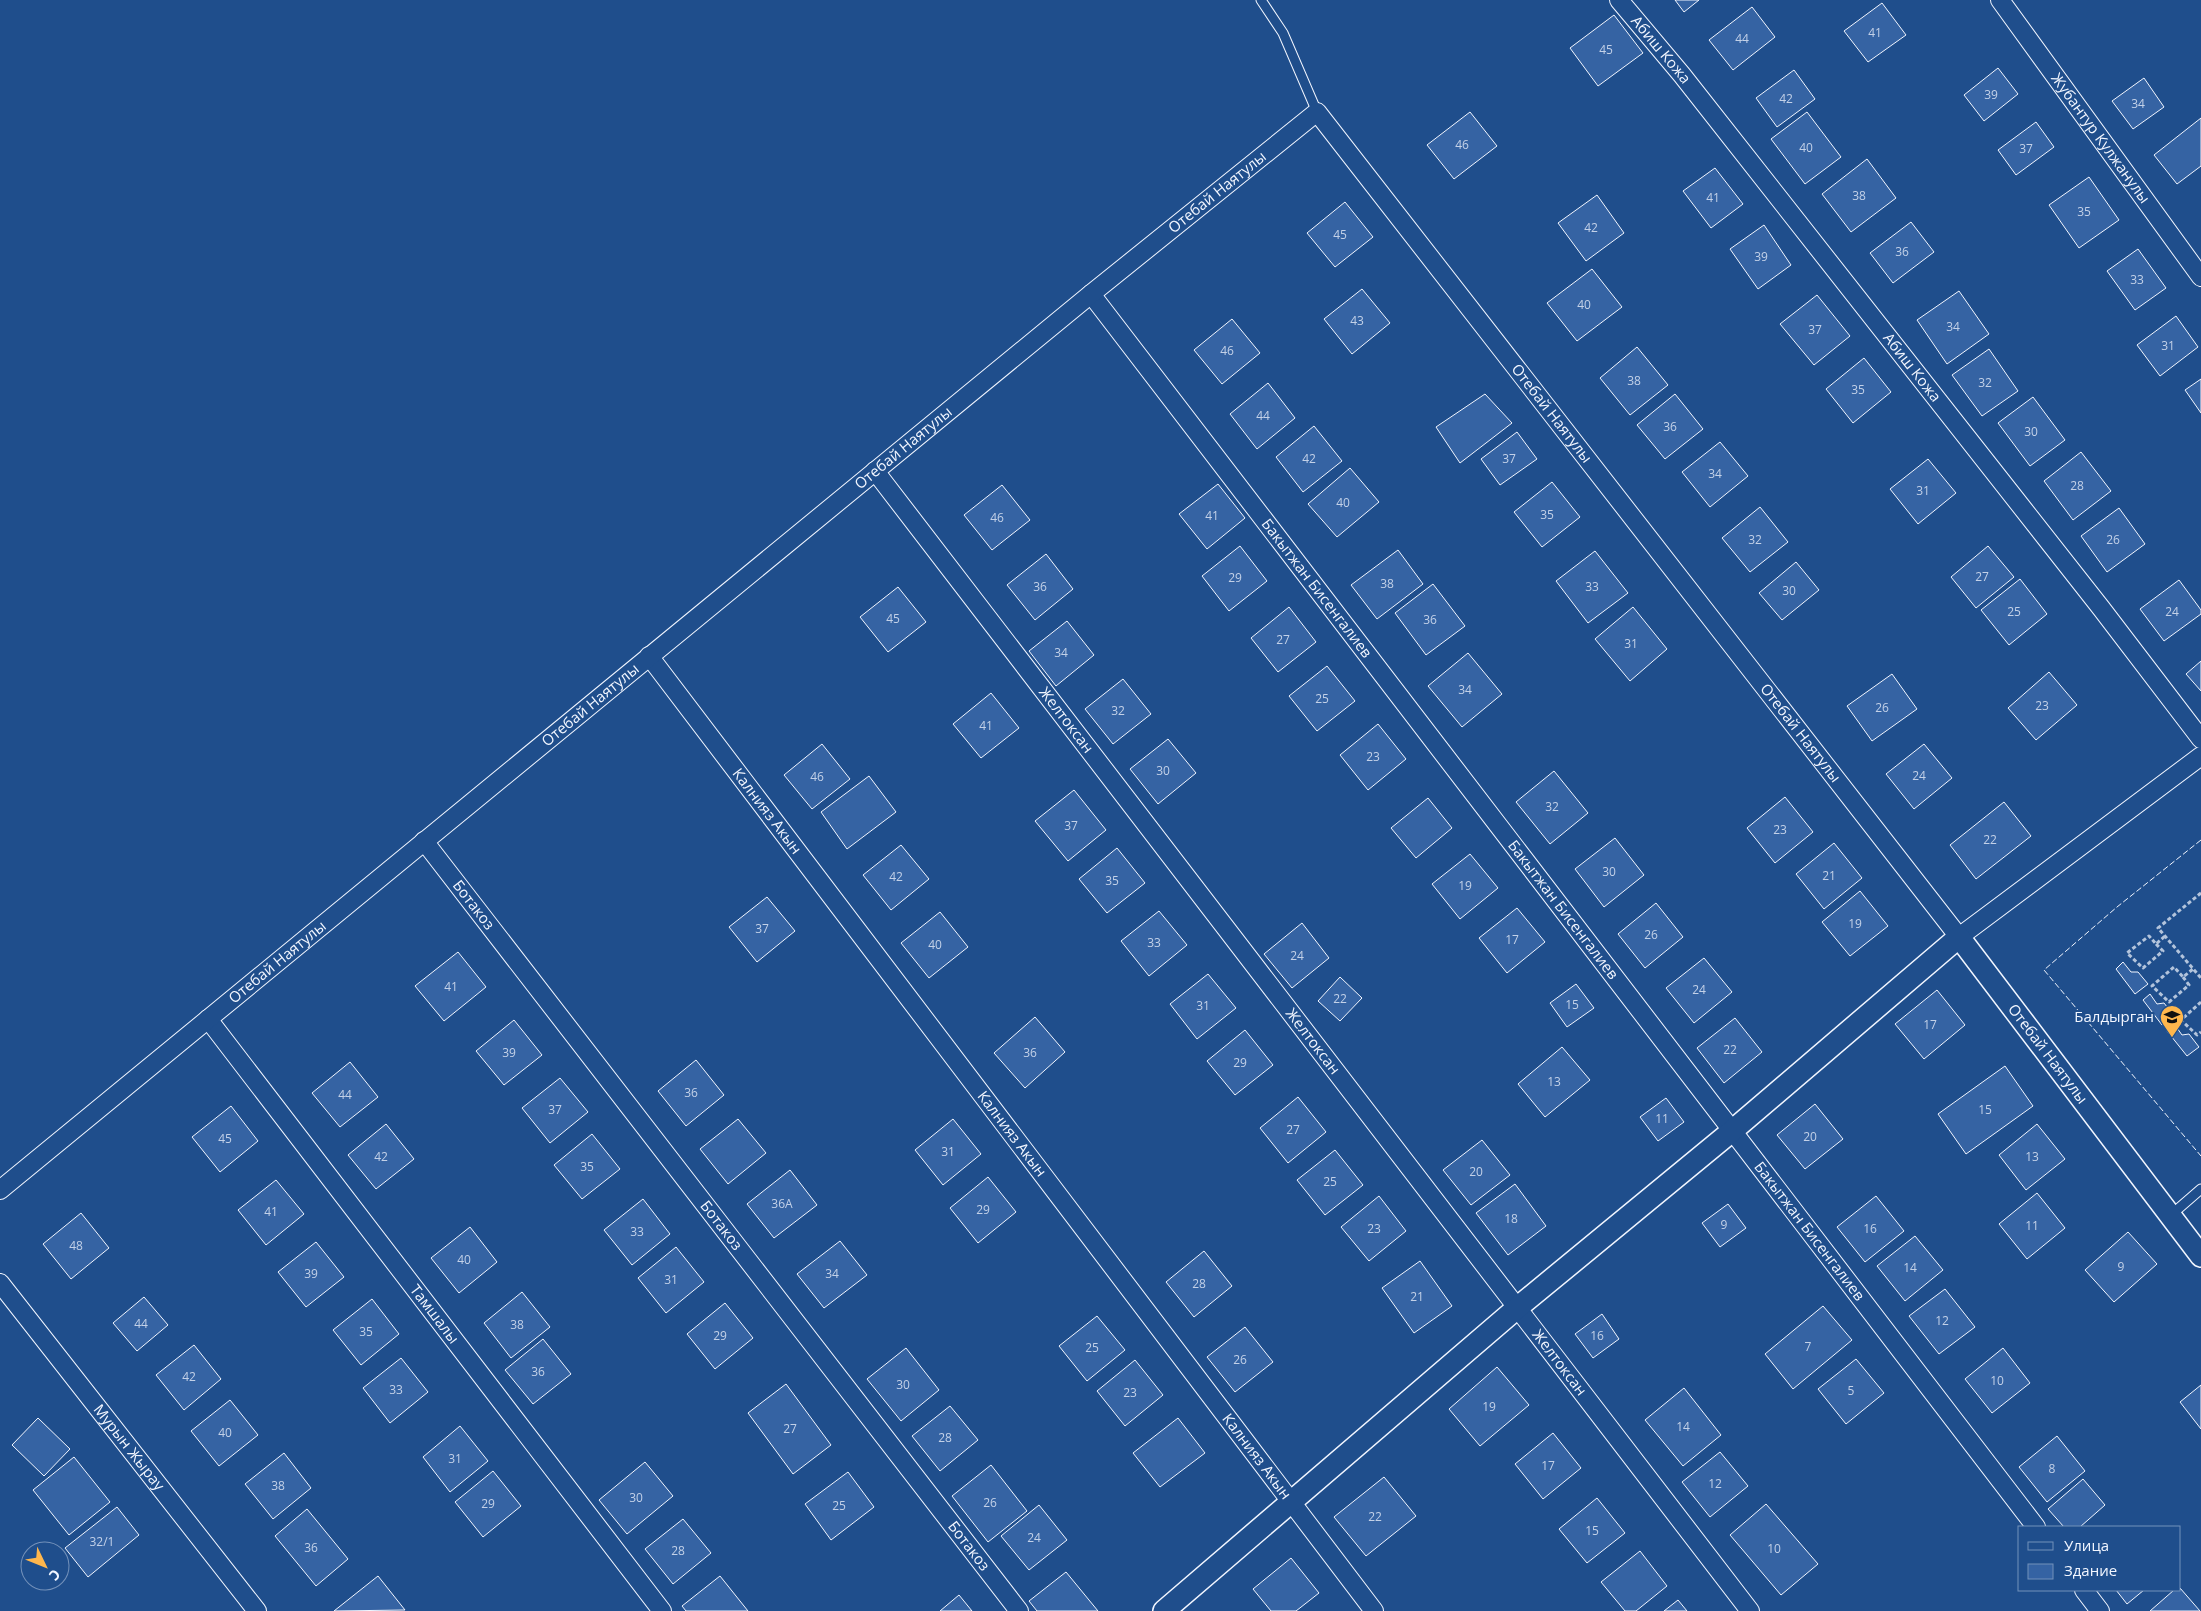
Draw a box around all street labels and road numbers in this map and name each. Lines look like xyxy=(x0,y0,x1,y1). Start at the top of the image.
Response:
street label: Абиш Кожа xyxy=(1627,11,1696,87)
street label: Жубантур Кулжанулы xyxy=(2047,69,2155,207)
street label: Отебай Наятулы xyxy=(1164,146,1270,237)
street label: Абиш Кожа xyxy=(1879,328,1946,406)
street label: Отебай Наятулы xyxy=(1508,359,1597,467)
street label: Отебай Наятулы xyxy=(850,401,956,493)
street label: Бакытжан Бисенгалиев xyxy=(1258,514,1377,662)
street label: Отебай Наятулы xyxy=(537,658,643,750)
street label: Отебай Наятулы xyxy=(1756,679,1846,786)
street label: Желтоксан xyxy=(1035,682,1099,757)
street label: Калнияз Акын xyxy=(729,764,807,858)
street label: Бакытжан Бисенгалиев xyxy=(1504,836,1624,983)
street label: Ботакоз xyxy=(449,876,500,933)
street label: Отебай Наятулы xyxy=(224,915,330,1007)
street label: Отебай Наятулы xyxy=(2004,999,2093,1107)
street label: Желтоксан xyxy=(1282,1004,1345,1078)
street label: Калнияз Акын xyxy=(974,1086,1052,1180)
street label: Бакытжан Бисенгалиев xyxy=(1750,1157,1870,1305)
street label: Ботакоз xyxy=(696,1196,747,1254)
street label: Тамшалы xyxy=(406,1280,464,1347)
street label: Желтоксан xyxy=(1528,1325,1592,1399)
street label: Мурын Жырау xyxy=(90,1400,170,1495)
street label: Калнияз Акын xyxy=(1218,1409,1297,1503)
street label: Ботакоз xyxy=(944,1516,995,1574)

